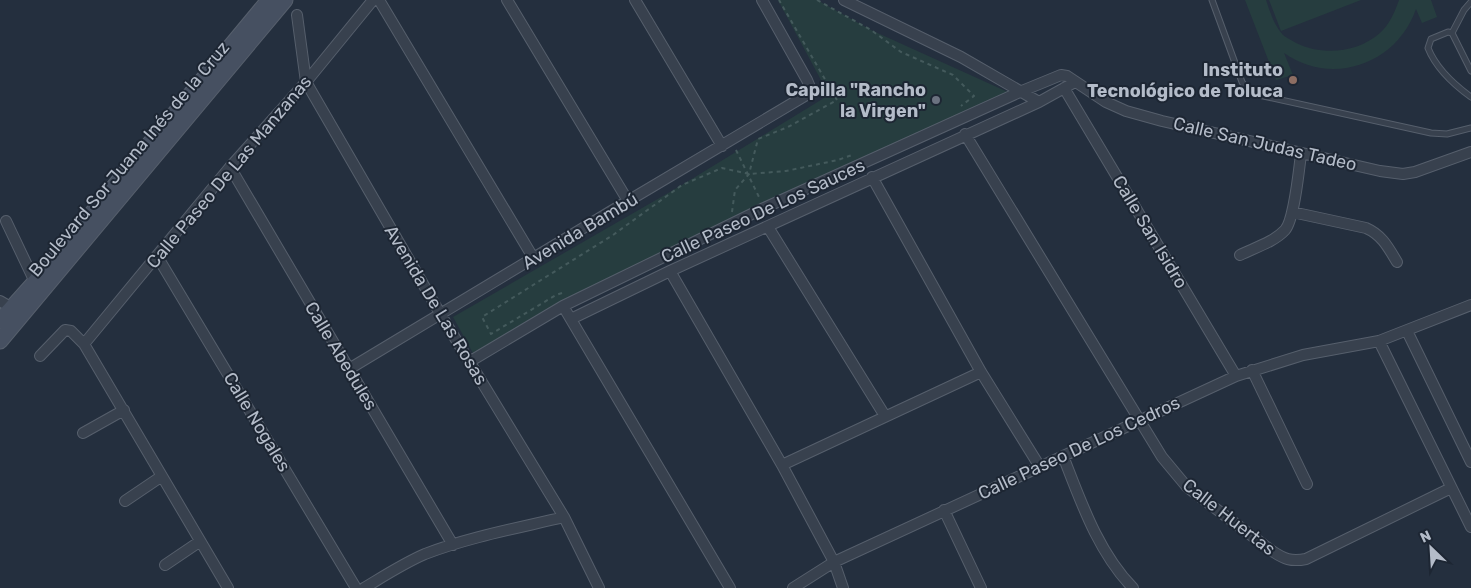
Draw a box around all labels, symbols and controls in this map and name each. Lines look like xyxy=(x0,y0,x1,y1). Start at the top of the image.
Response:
street label: Boulevard Sor Juana Inés de la Cruz xyxy=(24,37,234,281)
place label: Instituto Tecnológico de Toluca xyxy=(1087,59,1283,102)
street label: Calle Paseo De Las Manzanas xyxy=(142,71,316,273)
marker: Instituto Tecnológico de Toluca xyxy=(1287,74,1299,86)
place label: Capilla "Rancho la Virgen" xyxy=(785,79,926,122)
marker: Capilla "Rancho la Virgen" xyxy=(930,94,942,106)
street label: Calle San Judas Tadeo xyxy=(1171,112,1359,176)
street label: Calle Paseo De Los Sauces xyxy=(658,154,868,268)
street label: Calle San Isidro xyxy=(1108,172,1192,292)
street label: Avenida Bambú xyxy=(518,188,642,274)
street label: Avenida De Las Rosas xyxy=(380,221,492,389)
street label: Calle Abedules xyxy=(300,298,382,414)
street label: Calle Nogales xyxy=(219,368,295,476)
street label: Calle Paseo De Los Cedros xyxy=(975,391,1183,505)
street label: Calle Huertas xyxy=(1178,474,1280,560)
north arrow xyxy=(1406,523,1456,573)
text: N xyxy=(1418,527,1434,547)

